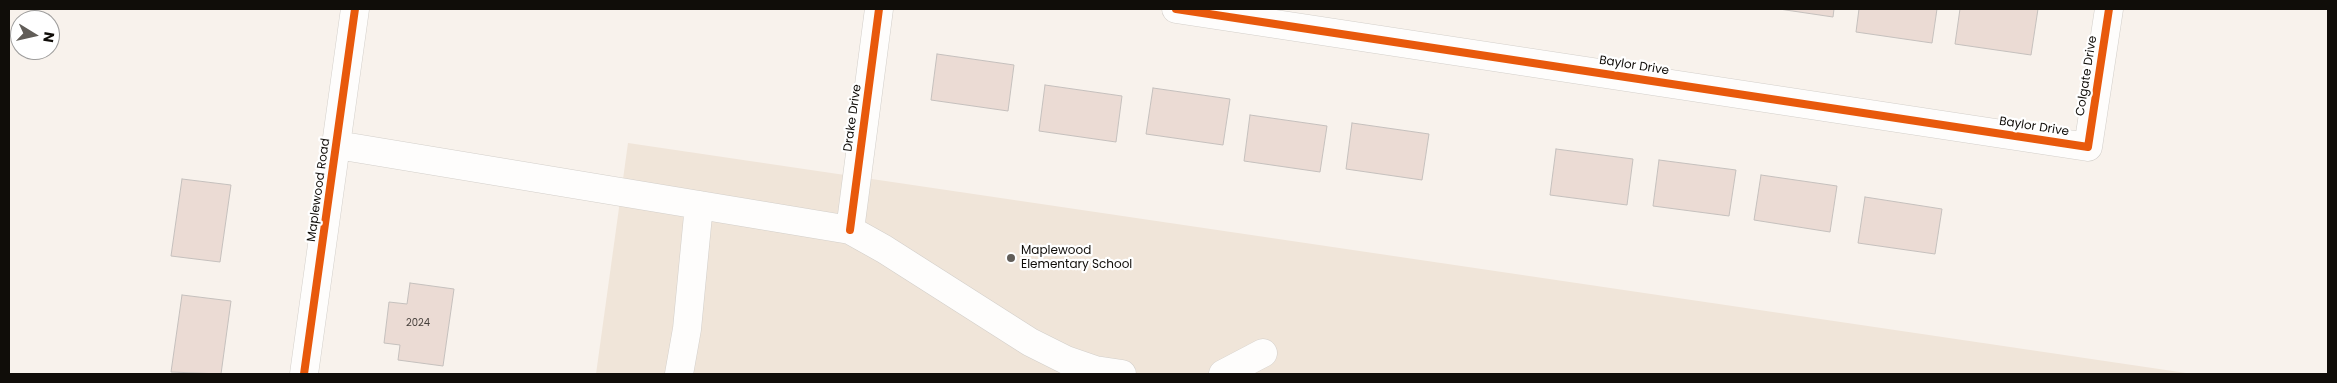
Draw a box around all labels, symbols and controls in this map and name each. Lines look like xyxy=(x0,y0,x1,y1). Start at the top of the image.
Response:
north arrow xyxy=(10,10,60,60)
text: N xyxy=(38,30,60,44)
street label: Colgate Drive xyxy=(2074,35,2100,117)
street label: Baylor Drive xyxy=(1598,53,1670,79)
street label: Drake Drive xyxy=(841,83,865,153)
street label: Baylor Drive xyxy=(1998,114,2070,140)
street label: Maplewood Road xyxy=(305,137,333,243)
place label: Maplewood Elementary School xyxy=(1021,244,1132,272)
marker: Maplewood Elementary School xyxy=(1005,252,1017,264)
house number: 2024 xyxy=(406,317,430,329)

